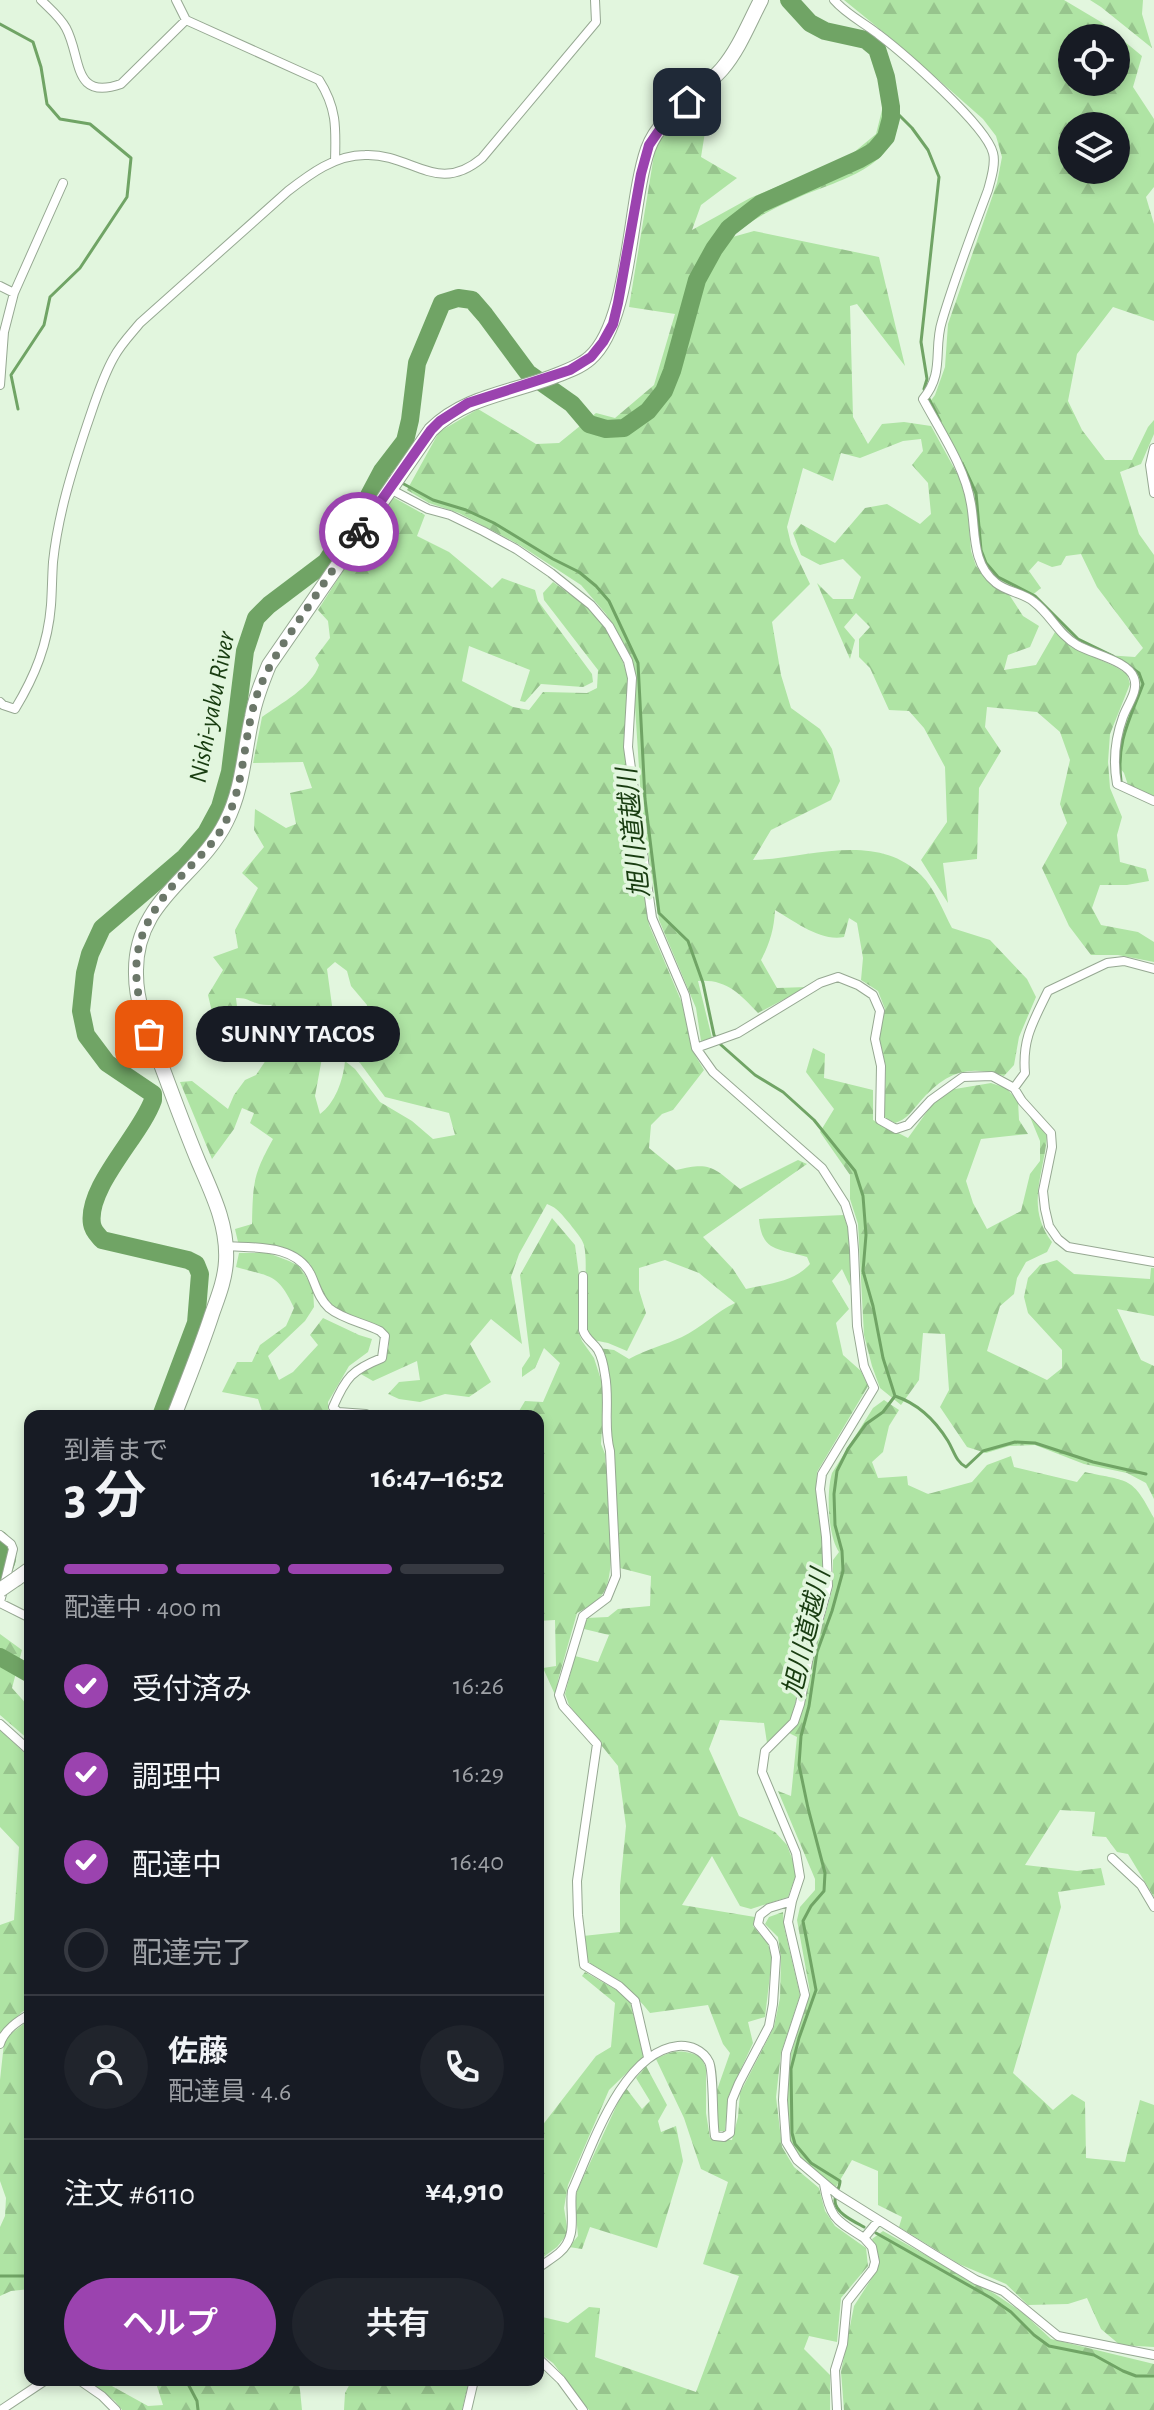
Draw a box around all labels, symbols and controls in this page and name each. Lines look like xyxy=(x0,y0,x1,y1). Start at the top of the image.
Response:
map controls xyxy=(1058,24,1130,184)
button: locate xyxy=(1058,24,1130,96)
pin xyxy=(653,68,721,136)
icon: home xyxy=(665,80,709,124)
button: layers xyxy=(1058,112,1130,184)
courier xyxy=(319,492,399,572)
icon: bike xyxy=(337,510,381,554)
water label: Nishi-yabu River xyxy=(185,628,240,785)
water label: 旭川道越川 xyxy=(613,764,654,899)
pin xyxy=(115,1000,183,1068)
callout: SUNNY TACOS xyxy=(197,1006,401,1062)
icon: bag xyxy=(127,1012,171,1056)
text: SUNNY TACOS xyxy=(221,1021,375,1047)
text: 到着まで xyxy=(64,1438,168,1464)
text: 16:47–16:52 xyxy=(371,1463,504,1493)
text: 3 分 xyxy=(64,1471,146,1523)
water label: 旭川道越川 xyxy=(779,1564,835,1699)
text: 配達中 · 400 m xyxy=(64,1595,222,1621)
icon: check xyxy=(64,1664,108,1708)
text: 16:26 xyxy=(453,1673,504,1699)
text: 受付済み xyxy=(132,1675,252,1705)
icon: check xyxy=(64,1752,108,1796)
text: 16:29 xyxy=(453,1761,504,1787)
text: 調理中 xyxy=(132,1763,222,1793)
icon: check xyxy=(64,1840,108,1884)
text: 16:40 xyxy=(451,1849,504,1875)
text: 配達中 xyxy=(132,1851,222,1881)
text: 配達完了 xyxy=(132,1939,252,1969)
button: person xyxy=(64,2025,148,2109)
button: phone xyxy=(420,2025,504,2109)
text: 佐藤 xyxy=(168,2037,228,2067)
text: 配達員 · 4.6 xyxy=(168,2079,291,2105)
text: ¥4,910 xyxy=(425,2176,504,2206)
text: 注文 #6110 xyxy=(64,2180,195,2210)
button: ヘルプ xyxy=(64,2278,276,2370)
button: 共有 xyxy=(292,2278,504,2370)

